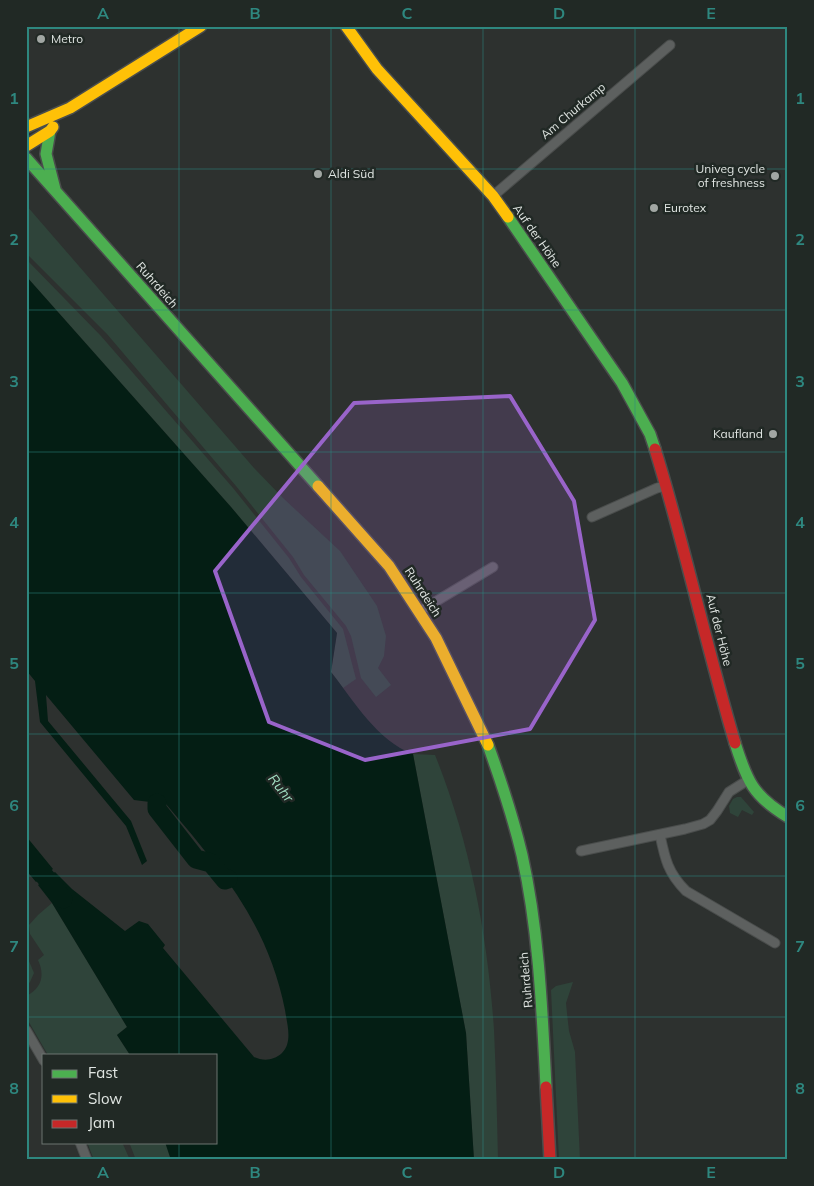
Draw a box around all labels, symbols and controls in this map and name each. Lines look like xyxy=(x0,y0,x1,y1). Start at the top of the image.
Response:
text: A xyxy=(97,3,109,23)
text: B xyxy=(249,3,261,23)
text: C xyxy=(402,3,413,23)
text: D xyxy=(553,3,565,23)
text: E xyxy=(706,3,716,23)
place label: Metro xyxy=(51,31,83,46)
marker: Metro xyxy=(35,33,47,45)
street label: Am Churkamp xyxy=(537,79,608,142)
text: 1 xyxy=(9,88,19,108)
text: 1 xyxy=(795,88,805,108)
place label: Univeg cycle of freshness xyxy=(696,161,765,190)
place label: Aldi Süd xyxy=(328,166,374,181)
marker: Aldi Süd xyxy=(312,168,324,180)
marker: Univeg cycle of freshness xyxy=(769,170,781,182)
place label: Eurotex xyxy=(664,200,707,215)
street label: Auf der Höhe xyxy=(510,201,565,270)
marker: Eurotex xyxy=(648,202,660,214)
text: 2 xyxy=(9,229,19,249)
text: 2 xyxy=(795,229,805,249)
street label: Ruhrdeich xyxy=(133,259,181,311)
text: 3 xyxy=(9,371,19,391)
text: 3 xyxy=(795,371,805,391)
place label: Kaufland xyxy=(713,426,763,441)
marker: Kaufland xyxy=(767,428,779,440)
text: 4 xyxy=(9,512,19,532)
text: 4 xyxy=(795,512,805,532)
street label: Ruhrdeich xyxy=(402,564,445,619)
street label: Auf der Höhe xyxy=(703,592,736,667)
text: 5 xyxy=(9,653,19,673)
text: 5 xyxy=(795,653,805,673)
water label: Ruhr xyxy=(264,770,298,806)
text: 6 xyxy=(9,795,19,815)
text: 6 xyxy=(795,795,805,815)
text: 7 xyxy=(9,936,19,956)
text: 7 xyxy=(795,936,805,956)
street label: Ruhrdeich xyxy=(516,951,535,1009)
legend xyxy=(42,1054,218,1144)
text: Fast xyxy=(88,1063,118,1082)
text: 8 xyxy=(9,1078,19,1098)
text: 8 xyxy=(795,1078,805,1098)
text: Slow xyxy=(88,1089,122,1108)
text: Jam xyxy=(88,1113,115,1132)
text: A xyxy=(97,1162,109,1182)
text: B xyxy=(249,1162,261,1182)
text: C xyxy=(402,1162,413,1182)
text: D xyxy=(553,1162,565,1182)
text: E xyxy=(706,1162,716,1182)

